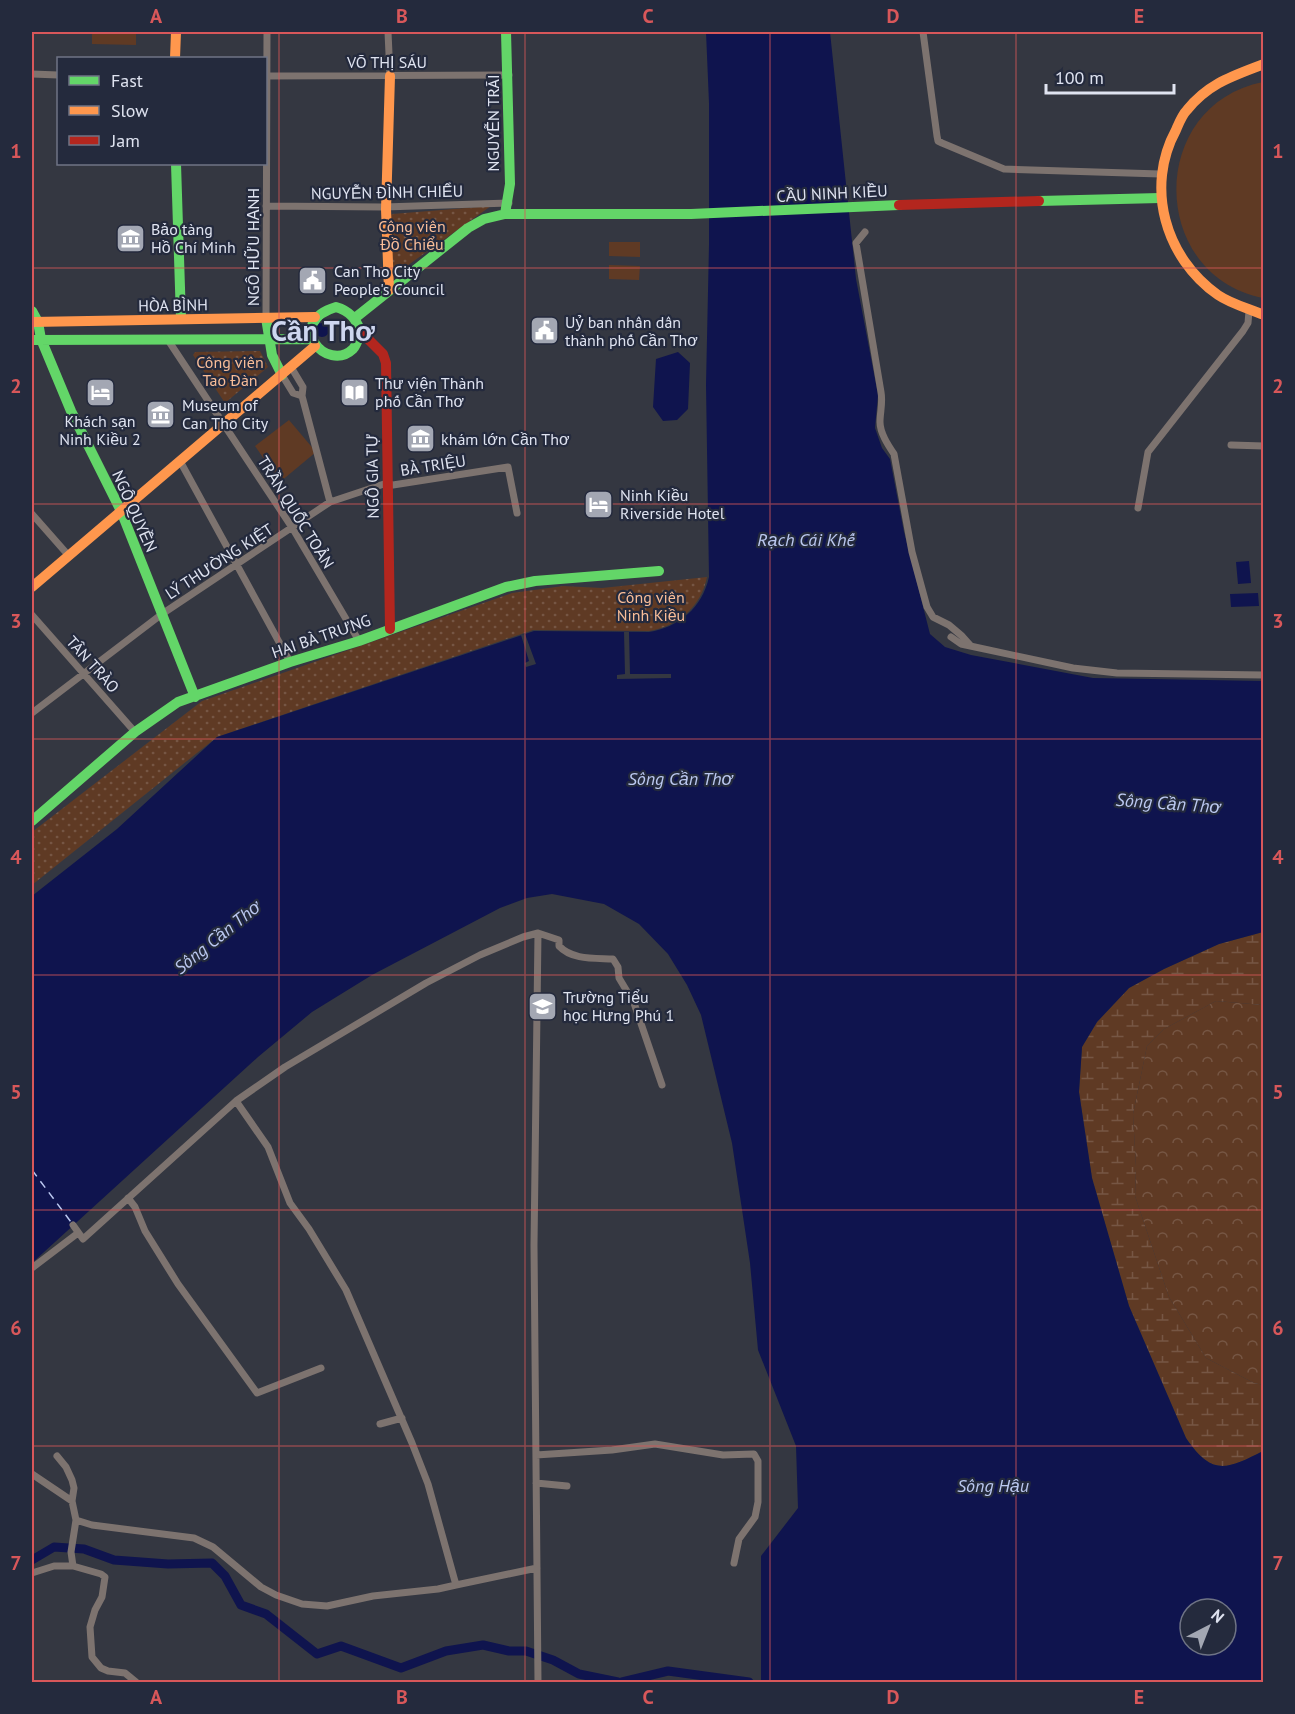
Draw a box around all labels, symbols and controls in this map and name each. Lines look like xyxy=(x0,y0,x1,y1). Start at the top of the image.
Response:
text: A xyxy=(150,3,163,29)
text: B xyxy=(396,3,408,29)
text: C xyxy=(642,3,654,29)
text: D xyxy=(887,3,900,29)
text: E xyxy=(1134,3,1144,29)
street label: VÕ THỊ SÁU xyxy=(346,52,427,72)
legend xyxy=(57,57,267,165)
scale bar xyxy=(1046,57,1174,95)
text: 100 m xyxy=(1055,66,1104,89)
text: Fast xyxy=(111,69,143,92)
street label: NGUYỄN TRÃI xyxy=(483,74,503,172)
text: Slow xyxy=(111,99,149,122)
text: Jam xyxy=(110,129,140,152)
text: 1 xyxy=(10,138,22,164)
text: 1 xyxy=(1272,138,1284,164)
street label: CẦU NINH KIỀU xyxy=(776,180,888,206)
street label: NGUYỄN ĐÌNH CHIỂU xyxy=(311,181,463,203)
street label: NGÔ HỮU HẠNH xyxy=(243,188,263,306)
park label: Công viên Đồ Chiểu xyxy=(378,216,446,254)
place label: Bảo tàng Hồ Chí Minh xyxy=(151,219,236,257)
museum icon: Bảo tàng Hồ Chí Minh xyxy=(114,222,146,254)
place label: Can Tho City People's Council xyxy=(334,261,445,299)
public building icon: Can Tho City People's Council xyxy=(297,264,329,296)
street label: HÒA BÌNH xyxy=(138,294,208,316)
district label: Cần Thơ xyxy=(271,312,375,349)
place label: Uỷ ban nhân dân thành phố Cần Thơ xyxy=(565,312,698,350)
public building icon: Uỷ ban nhân dân thành phố Cần Thơ xyxy=(528,315,560,347)
park label: Công viên Tao Đàn xyxy=(196,352,264,390)
text: 2 xyxy=(10,373,22,399)
place label: Thư viện Thành phố Cần Thơ xyxy=(375,373,484,411)
text: 2 xyxy=(1272,373,1284,399)
library icon: Thư viện Thành phố Cần Thơ xyxy=(338,376,370,408)
hotel icon: Khách sạn Ninh Kiều 2 xyxy=(84,377,116,409)
place label: Museum of Can Tho City xyxy=(182,395,269,433)
museum icon: Museum of Can Tho City xyxy=(145,398,177,430)
place label: Khách sạn Ninh Kiều 2 xyxy=(59,411,141,449)
museum icon: khám lớn Cần Thơ xyxy=(404,423,436,455)
place label: khám lớn Cần Thơ xyxy=(441,429,570,449)
street label: NGÔ GIA TỰ xyxy=(361,433,383,519)
street label: BÀ TRIỆU xyxy=(399,450,467,480)
street label: TRẦN QUỐC TOẢN xyxy=(253,452,339,572)
street label: NGÔ QUYỀN xyxy=(108,467,162,555)
place label: Ninh Kiều Riverside Hotel xyxy=(620,485,725,523)
hotel icon: Ninh Kiều Riverside Hotel xyxy=(583,488,615,520)
street label: LÝ THƯỜNG KIỆT xyxy=(161,519,277,603)
water label: Rạch Cái Khế xyxy=(757,528,856,551)
park label: Công viên Ninh Kiều xyxy=(617,587,685,625)
text: 3 xyxy=(10,608,22,634)
text: 3 xyxy=(1272,608,1284,634)
street label: HAI BÀ TRƯNG xyxy=(269,610,373,662)
street label: TÂN TRÀO xyxy=(62,631,124,697)
water label: Sông Cần Thơ xyxy=(628,767,734,790)
water label: Sông Cần Thơ xyxy=(1115,788,1223,818)
text: 4 xyxy=(10,844,22,870)
text: 4 xyxy=(1272,844,1284,870)
water label: Sông Cần Thơ xyxy=(169,894,267,979)
place label: Trường Tiểu học Hưng Phú 1 xyxy=(563,987,674,1025)
school or university icon: Trường Tiểu học Hưng Phú 1 xyxy=(526,990,558,1022)
text: 5 xyxy=(10,1079,22,1105)
text: 5 xyxy=(1272,1079,1284,1105)
text: 6 xyxy=(10,1315,22,1341)
text: 6 xyxy=(1272,1315,1284,1341)
water label: Sông Hậu xyxy=(957,1474,1029,1497)
text: 7 xyxy=(10,1550,22,1576)
text: 7 xyxy=(1272,1550,1284,1576)
north arrow xyxy=(1178,1597,1238,1657)
text: N xyxy=(1207,1605,1229,1627)
text: A xyxy=(150,1684,163,1710)
text: B xyxy=(396,1684,408,1710)
text: C xyxy=(642,1684,654,1710)
text: D xyxy=(887,1684,900,1710)
text: E xyxy=(1134,1684,1144,1710)

